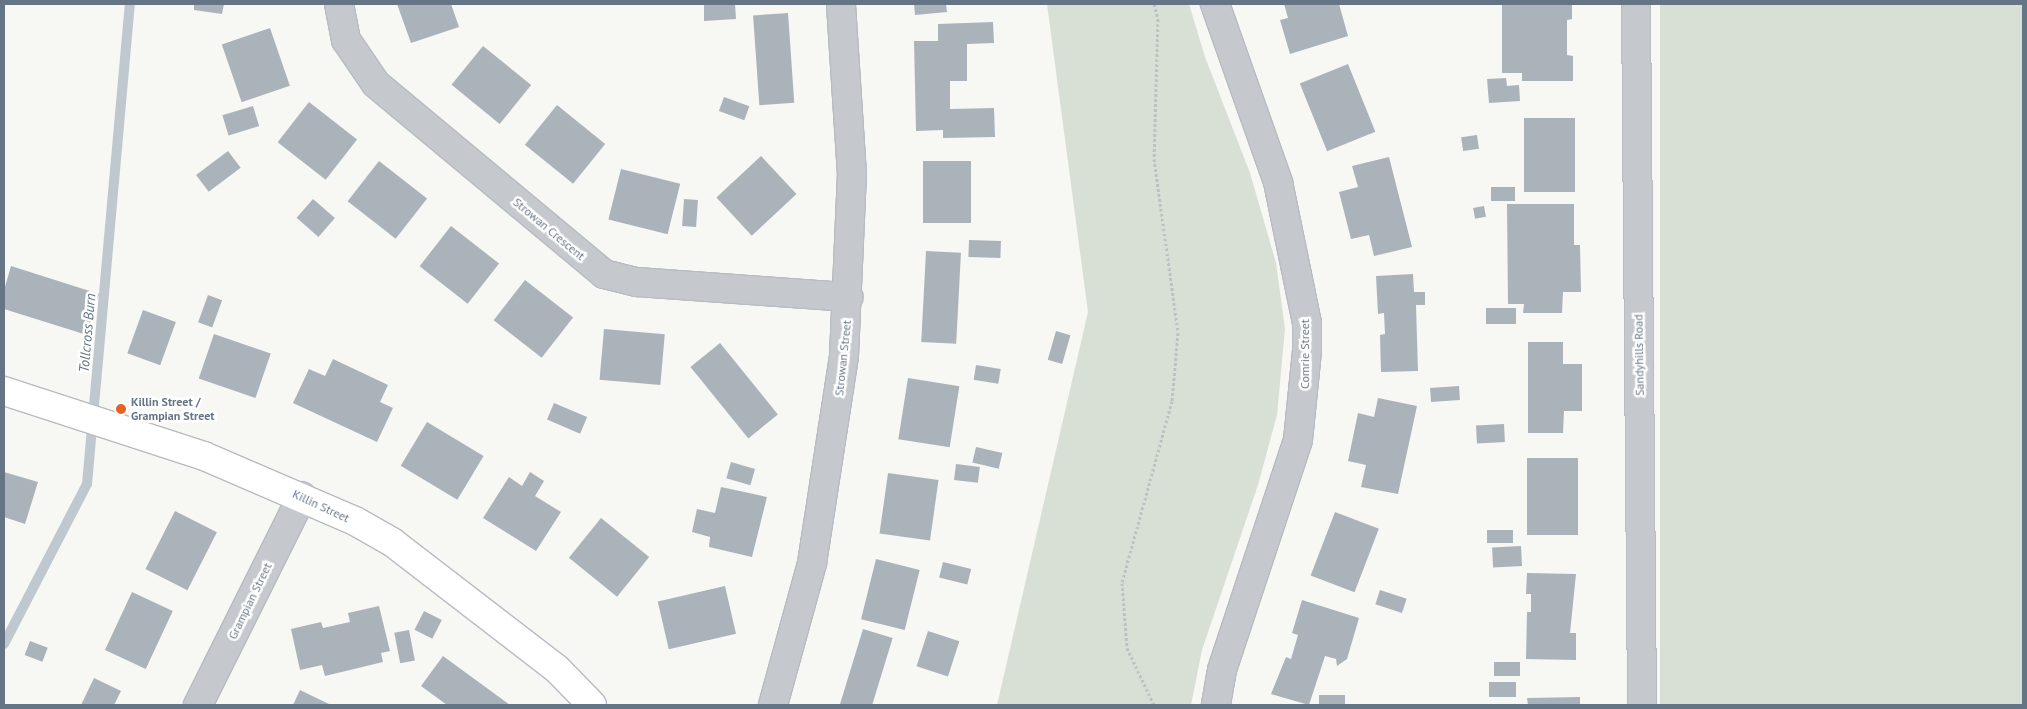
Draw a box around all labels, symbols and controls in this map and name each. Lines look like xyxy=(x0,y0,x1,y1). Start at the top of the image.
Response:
street label: Strowan Crescent xyxy=(510,195,588,263)
water label: Tollcross Burn xyxy=(75,293,99,373)
street label: Sandyhills Road xyxy=(1631,314,1647,396)
street label: Strowan Street xyxy=(832,319,854,397)
street label: Comrie Street xyxy=(1298,319,1312,389)
place label: Killin Street / Grampian Street xyxy=(131,395,214,423)
marker: Killin Street / Grampian Street xyxy=(115,403,127,415)
street label: Killin Street xyxy=(290,487,352,525)
street label: Grampian Street xyxy=(225,560,275,642)

